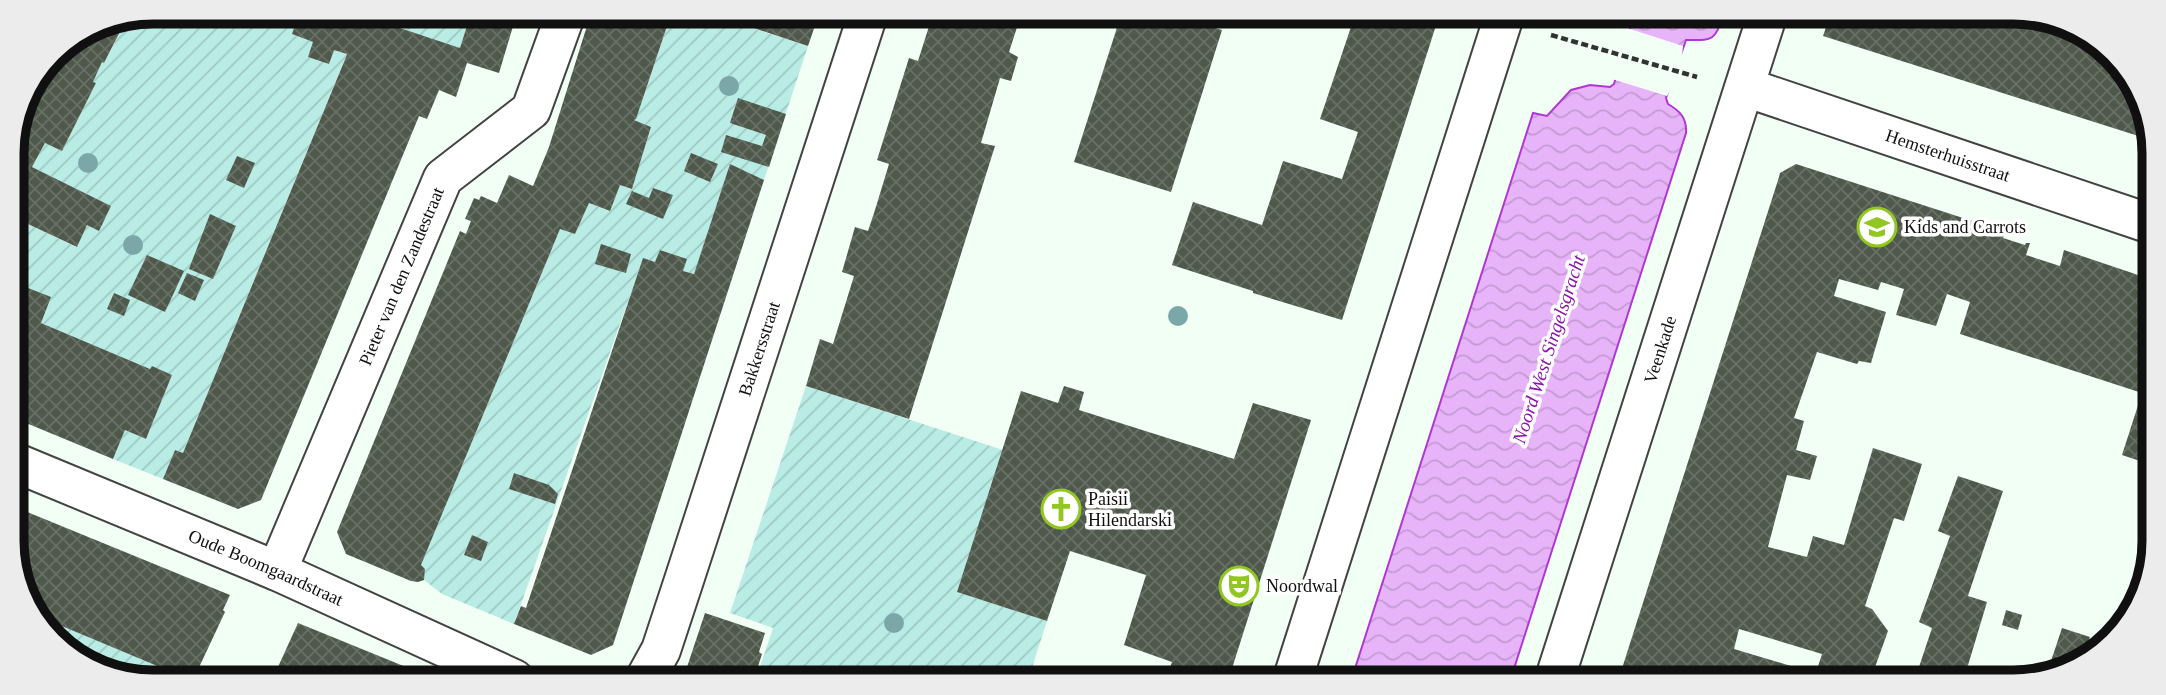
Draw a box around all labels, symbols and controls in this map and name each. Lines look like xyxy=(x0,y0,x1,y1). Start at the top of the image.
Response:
street label: Hemsterhuisstraat xyxy=(1883,125,2013,186)
street label: Pieter van den Zandestraat xyxy=(355,184,448,368)
school or university icon: Kids and Carrots xyxy=(1856,206,1898,248)
place label: Kids and Carrots xyxy=(1904,217,2026,237)
water label: Noord West Singelsgracht xyxy=(1508,252,1589,447)
street label: Bakkersstraat xyxy=(735,299,784,398)
street label: Veenkade xyxy=(1640,313,1680,386)
church icon: Paisii Hilendarski xyxy=(1040,488,1082,530)
place label: Paisii Hilendarski xyxy=(1088,489,1172,530)
street label: Oude Boomgaardstraat xyxy=(185,525,346,610)
theatre icon: Noordwal xyxy=(1218,565,1260,607)
place label: Noordwal xyxy=(1266,576,1338,596)

